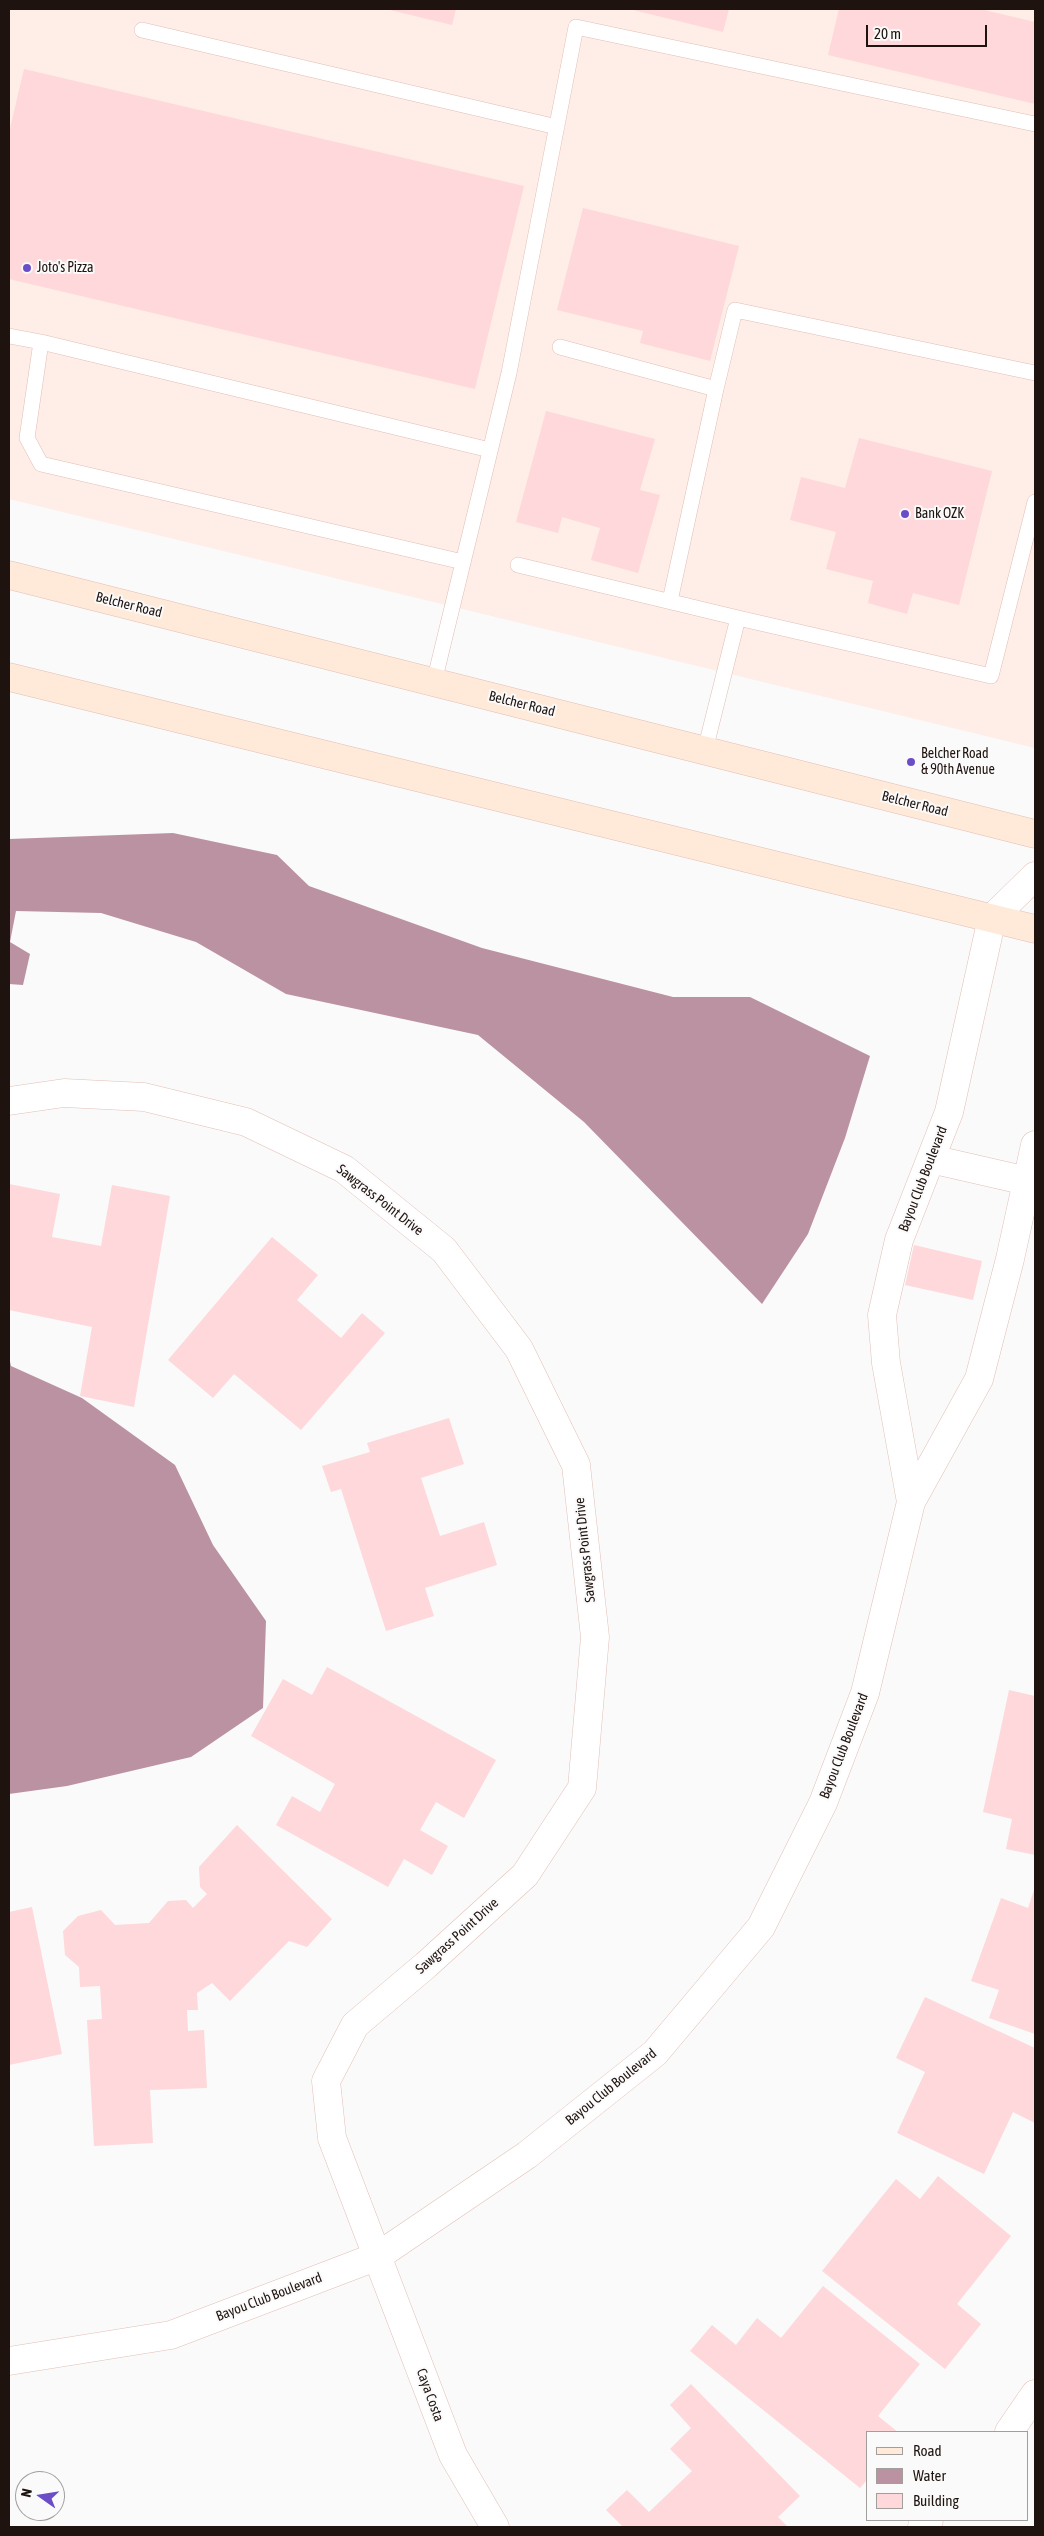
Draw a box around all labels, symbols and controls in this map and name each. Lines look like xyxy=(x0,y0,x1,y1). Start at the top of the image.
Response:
scale bar xyxy=(869,15,990,47)
text: 20 m xyxy=(874,25,901,42)
place label: Joto's Pizza xyxy=(37,260,94,276)
marker: Joto's Pizza xyxy=(21,262,33,274)
place label: Bank OZK xyxy=(915,506,964,522)
marker: Bank OZK xyxy=(899,508,911,520)
street label: Belcher Road xyxy=(94,589,164,621)
street label: Belcher Road xyxy=(487,688,557,720)
place label: Belcher Road & 90th Avenue xyxy=(921,746,995,779)
marker: Belcher Road & 90th Avenue xyxy=(905,756,917,768)
street label: Belcher Road xyxy=(880,788,950,820)
street label: Bayou Club Boulevard xyxy=(895,1124,951,1234)
street label: Sawgrass Point Drive xyxy=(333,1161,427,1239)
street label: Sawgrass Point Drive xyxy=(571,1497,599,1603)
street label: Bayou Club Boulevard xyxy=(816,1691,872,1801)
street label: Sawgrass Point Drive xyxy=(412,1895,502,1977)
street label: Bayou Club Boulevard xyxy=(562,2045,660,2129)
street label: Bayou Club Boulevard xyxy=(214,2269,324,2325)
street label: Caya Costa xyxy=(413,2366,447,2424)
legend xyxy=(866,2431,1029,2521)
text: Road xyxy=(913,2442,942,2459)
text: Water xyxy=(913,2467,946,2484)
north arrow xyxy=(15,2471,65,2521)
text: N xyxy=(18,2487,35,2499)
text: Building xyxy=(913,2492,959,2509)

